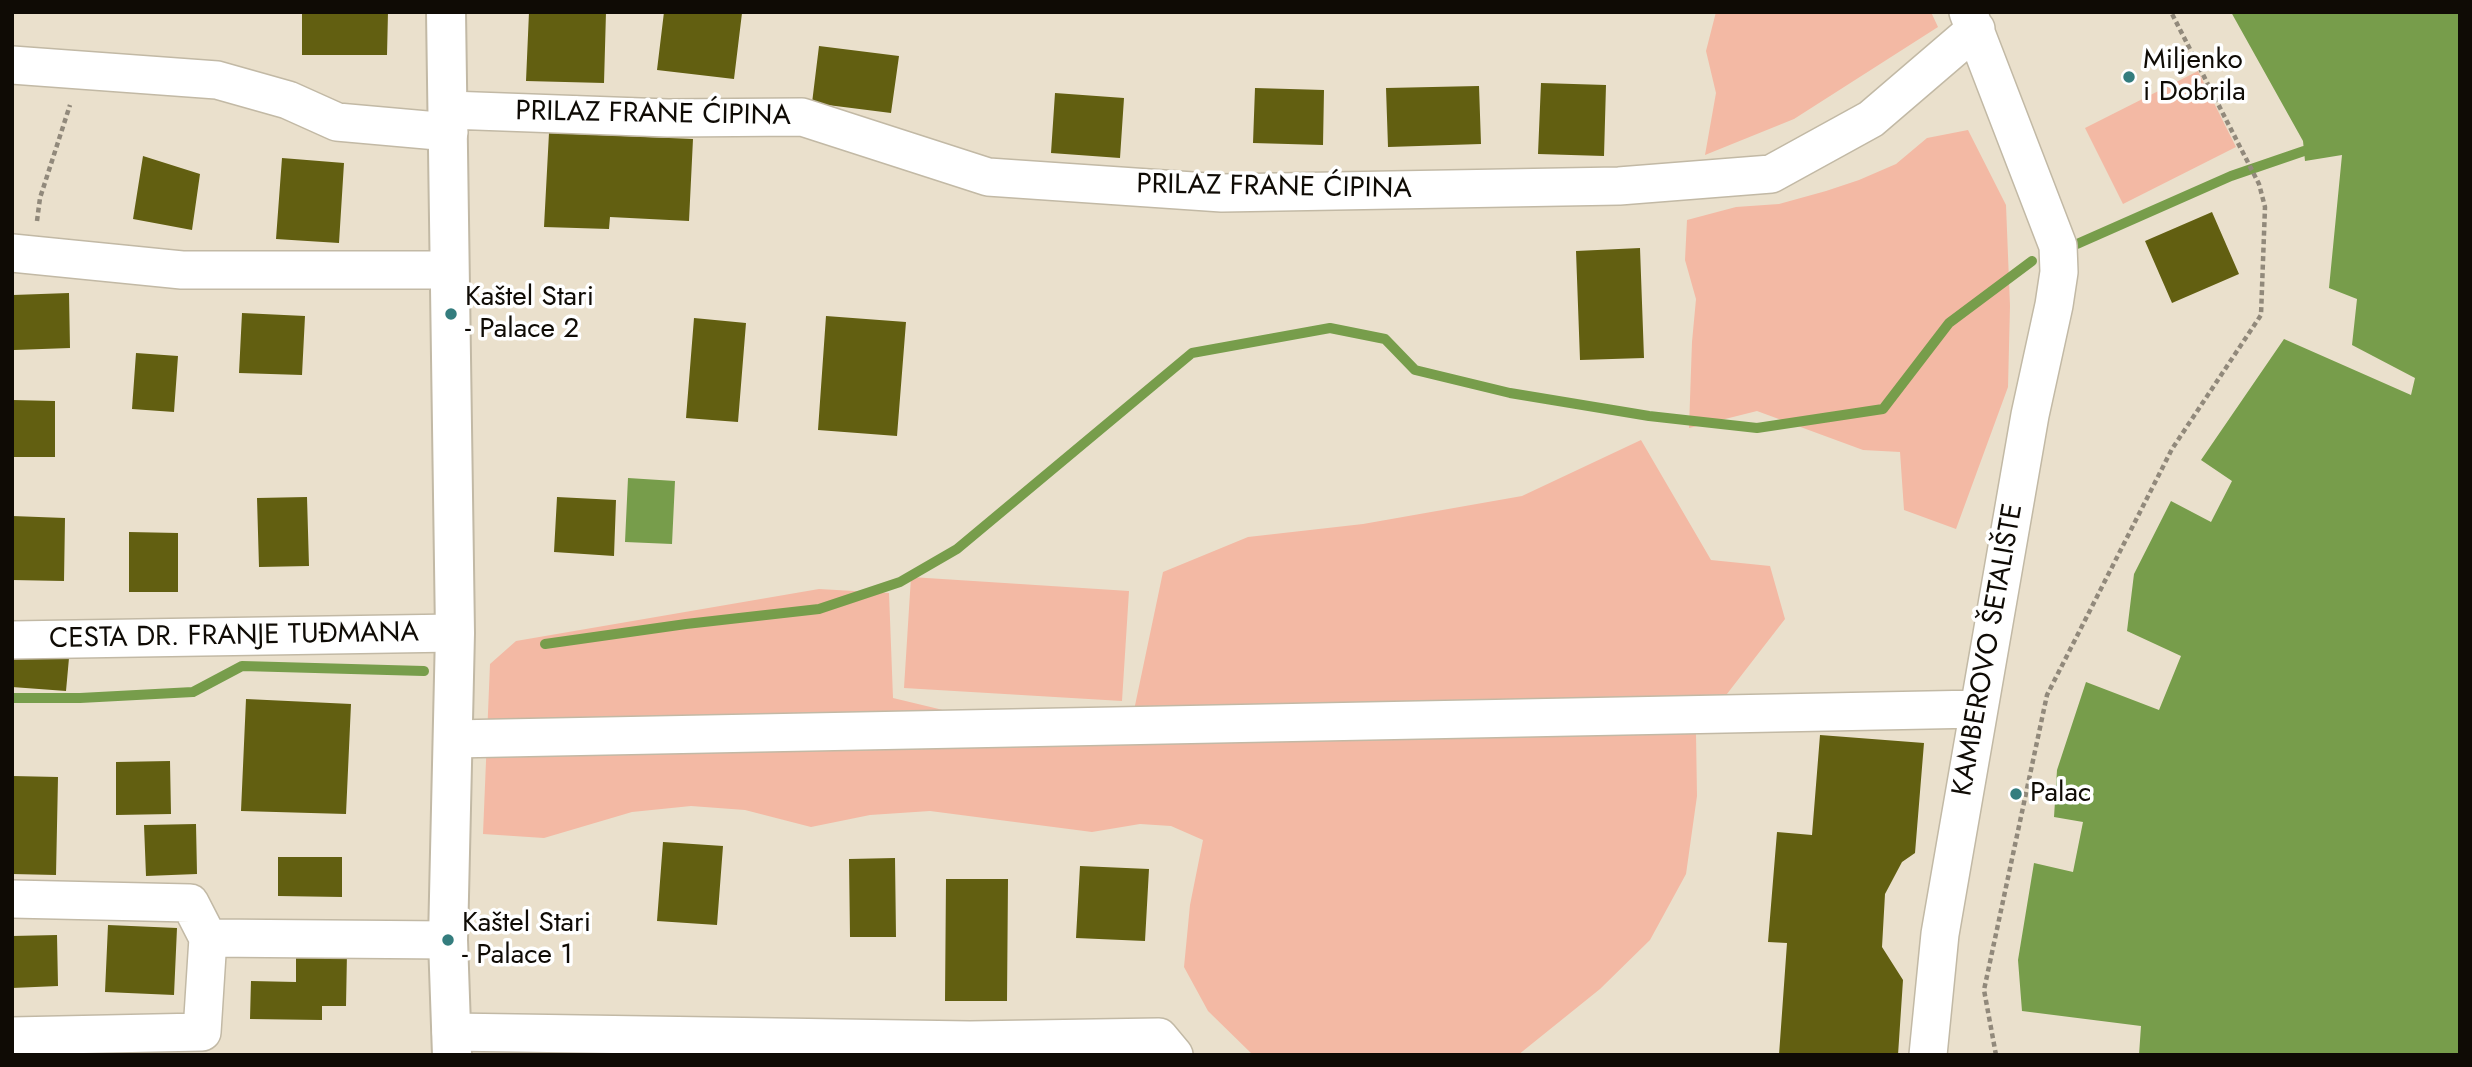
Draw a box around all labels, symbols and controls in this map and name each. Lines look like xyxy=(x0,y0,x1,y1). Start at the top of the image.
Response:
place label: Miljenko i Dobrila xyxy=(2143,44,2246,110)
marker: Miljenko i Dobrila xyxy=(2121,69,2137,85)
street label: PRILAZ FRANE ĆIPINA xyxy=(515,96,791,134)
street label: PRILAZ FRANE ĆIPINA xyxy=(1136,169,1412,207)
place label: Kaštel Stari - Palace 2 xyxy=(465,281,594,347)
marker: Kaštel Stari - Palace 2 xyxy=(443,306,459,322)
street label: KAMBEROVO ŠETALIŠTE xyxy=(1947,501,2031,799)
street label: CESTA DR. FRANJE TUĐMANA xyxy=(49,617,419,657)
place label: Palac xyxy=(2030,777,2091,811)
marker: Palac xyxy=(2008,786,2024,802)
place label: Kaštel Stari - Palace 1 xyxy=(462,907,591,973)
marker: Kaštel Stari - Palace 1 xyxy=(440,932,456,948)

